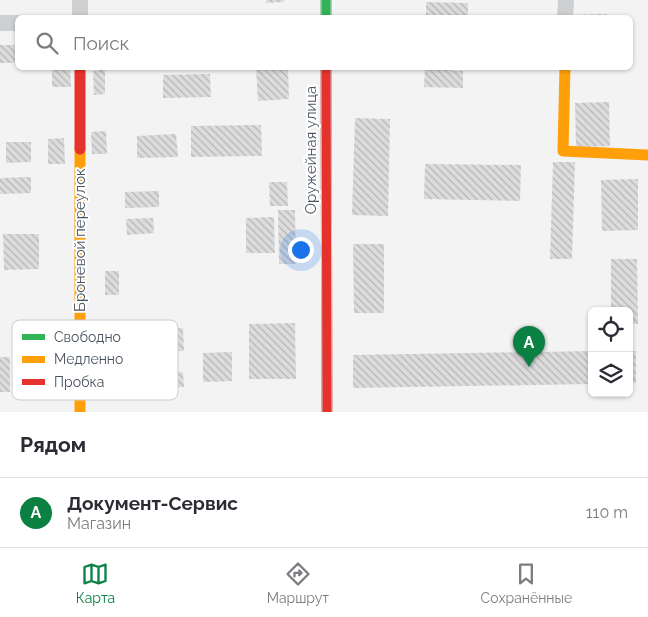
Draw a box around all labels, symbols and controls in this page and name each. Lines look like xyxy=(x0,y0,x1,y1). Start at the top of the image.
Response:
search box xyxy=(15,15,633,70)
icon: search xyxy=(33,29,61,57)
text: Поиск xyxy=(73,32,129,54)
street label: Оружейная улица xyxy=(302,86,320,214)
street label: Броневой переулок xyxy=(71,168,89,312)
your location xyxy=(288,237,314,263)
map controls xyxy=(588,307,633,397)
button: locate xyxy=(588,307,633,352)
legend xyxy=(12,320,178,400)
pin: A xyxy=(513,326,545,367)
text: Свободно xyxy=(54,329,121,345)
text: Медленно xyxy=(54,351,123,367)
button: layers xyxy=(588,352,633,397)
text: Пробка xyxy=(54,374,104,390)
text: Рядом xyxy=(20,432,86,457)
text: Документ-Сервис xyxy=(67,492,238,514)
text: A xyxy=(31,503,41,522)
text: 110 m xyxy=(586,503,628,522)
text: Магазин xyxy=(67,514,131,533)
tab: Карта xyxy=(76,560,115,606)
tab: Маршрут xyxy=(267,560,329,606)
tab: Сохранённые xyxy=(481,560,572,606)

